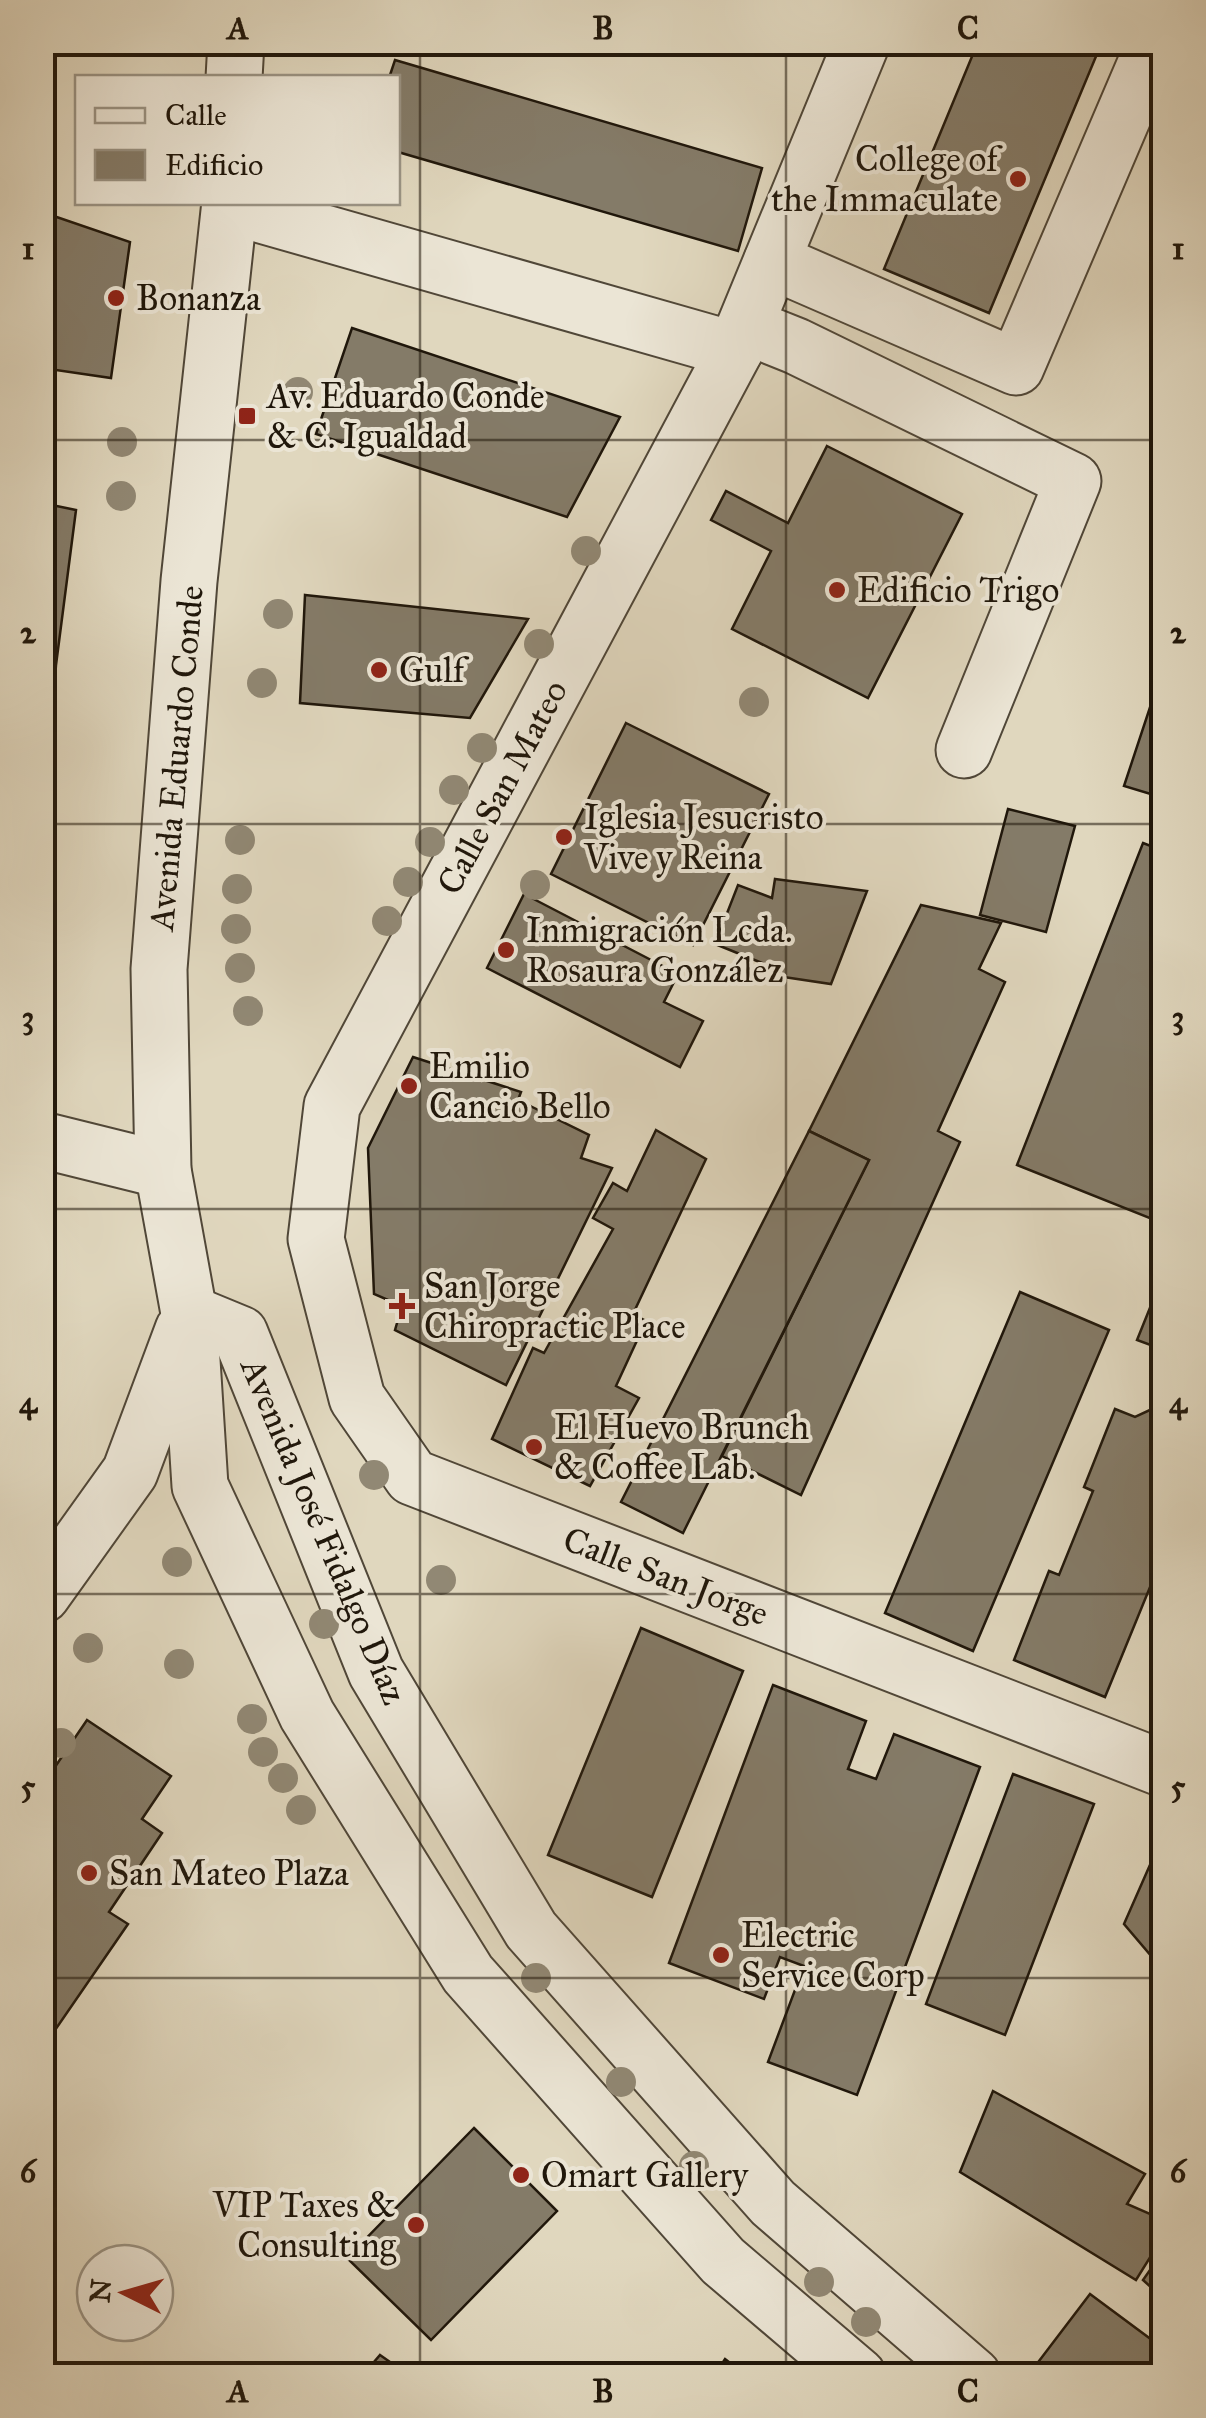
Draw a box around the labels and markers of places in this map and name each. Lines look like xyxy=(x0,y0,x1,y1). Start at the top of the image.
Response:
place label: College of the Immaculate xyxy=(771,138,1003,221)
marker: College of the Immaculate xyxy=(1007,168,1029,190)
place label: Bonanza xyxy=(136,277,261,320)
marker: Bonanza xyxy=(105,287,127,309)
place label: Av. Eduardo Conde & C. Igualdad xyxy=(265,375,545,458)
marker: Av. Eduardo Conde & C. Igualdad xyxy=(236,405,258,427)
place label: Edificio Trigo xyxy=(857,569,1059,612)
marker: Edificio Trigo xyxy=(826,579,848,601)
place label: Gulf xyxy=(399,649,470,692)
marker: Gulf xyxy=(368,659,390,681)
place label: Iglesia Jesucristo Vive y Reina xyxy=(583,796,824,879)
marker: Iglesia Jesucristo Vive y Reina xyxy=(553,826,575,848)
place label: Inmigración Lcda. Rosaura González xyxy=(526,909,793,992)
marker: Inmigración Lcda. Rosaura González xyxy=(495,939,517,961)
place label: Emilio Cancio Bello xyxy=(429,1045,611,1128)
marker: Emilio Cancio Bello xyxy=(398,1075,420,1097)
place label: San Jorge Chiropractic Place xyxy=(424,1265,686,1348)
marker: San Jorge Chiropractic Place xyxy=(389,1293,415,1319)
place label: El Huevo Brunch & Coffee Lab. xyxy=(554,1406,809,1489)
marker: El Huevo Brunch & Coffee Lab. xyxy=(523,1436,545,1458)
place label: San Mateo Plaza xyxy=(109,1852,349,1895)
marker: San Mateo Plaza xyxy=(78,1862,100,1884)
place label: Electric Service Corp xyxy=(741,1914,925,1997)
marker: Electric Service Corp xyxy=(710,1944,732,1966)
place label: Omart Gallery xyxy=(541,2154,749,2197)
marker: Omart Gallery xyxy=(510,2164,532,2186)
place label: VIP Taxes & Consulting xyxy=(212,2184,397,2267)
marker: VIP Taxes & Consulting xyxy=(405,2214,427,2236)

